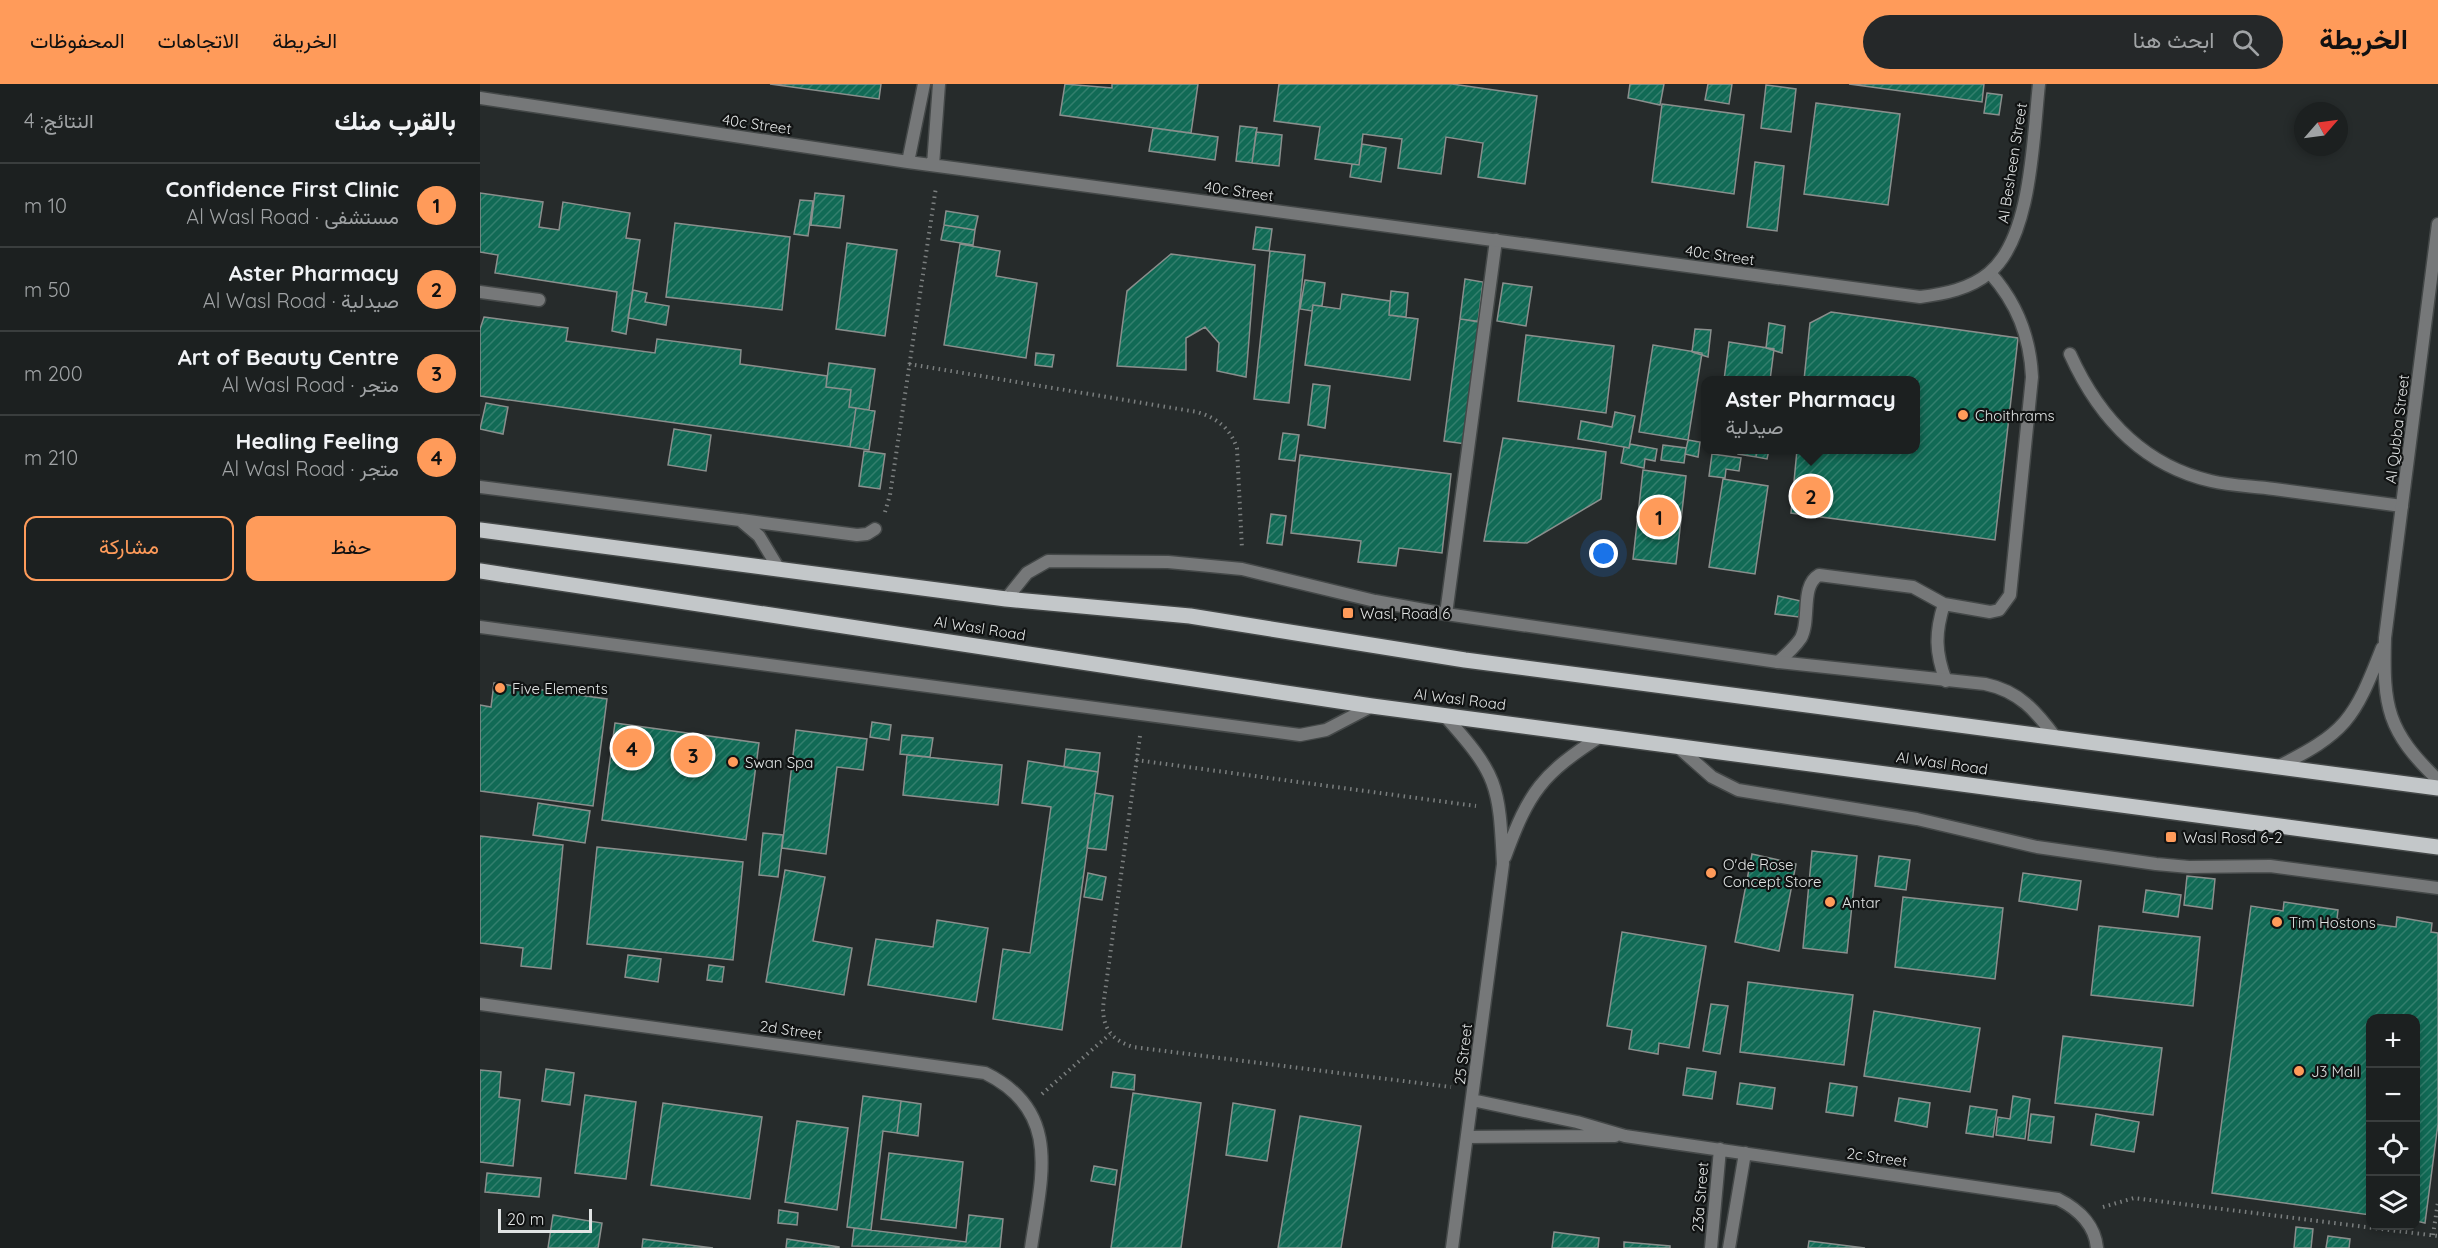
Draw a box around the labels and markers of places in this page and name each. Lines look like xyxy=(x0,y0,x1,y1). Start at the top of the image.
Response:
place label: Choithrams xyxy=(1975,406,2055,425)
marker: Choithrams xyxy=(1956,408,1970,422)
pin: 2 xyxy=(1792,474,1830,518)
pin: 1 xyxy=(1640,494,1678,540)
place label: Wasl, Road 6 xyxy=(1360,604,1450,623)
marker: Wasl, Road 6 xyxy=(1341,606,1355,620)
place label: Five Elements xyxy=(512,679,608,698)
marker: Five Elements xyxy=(493,681,507,695)
pin: 4 xyxy=(612,726,652,770)
pin: 3 xyxy=(674,732,712,778)
place label: Swan Spa xyxy=(745,753,813,772)
marker: Swan Spa xyxy=(726,755,740,769)
place label: Wasl Rosd 6-2 xyxy=(2183,828,2283,847)
marker: Wasl Rosd 6-2 xyxy=(2164,830,2178,844)
place label: O'de Rose Concept Store xyxy=(1723,855,1821,891)
marker: O'de Rose Concept Store xyxy=(1704,866,1718,880)
place label: Antar xyxy=(1842,893,1881,912)
marker: Antar xyxy=(1823,895,1837,909)
place label: Tim Hostons xyxy=(2289,913,2376,932)
marker: Tim Hostons xyxy=(2270,915,2284,929)
place label: J3 Mall xyxy=(2311,1062,2360,1081)
marker: J3 Mall xyxy=(2292,1064,2306,1078)

